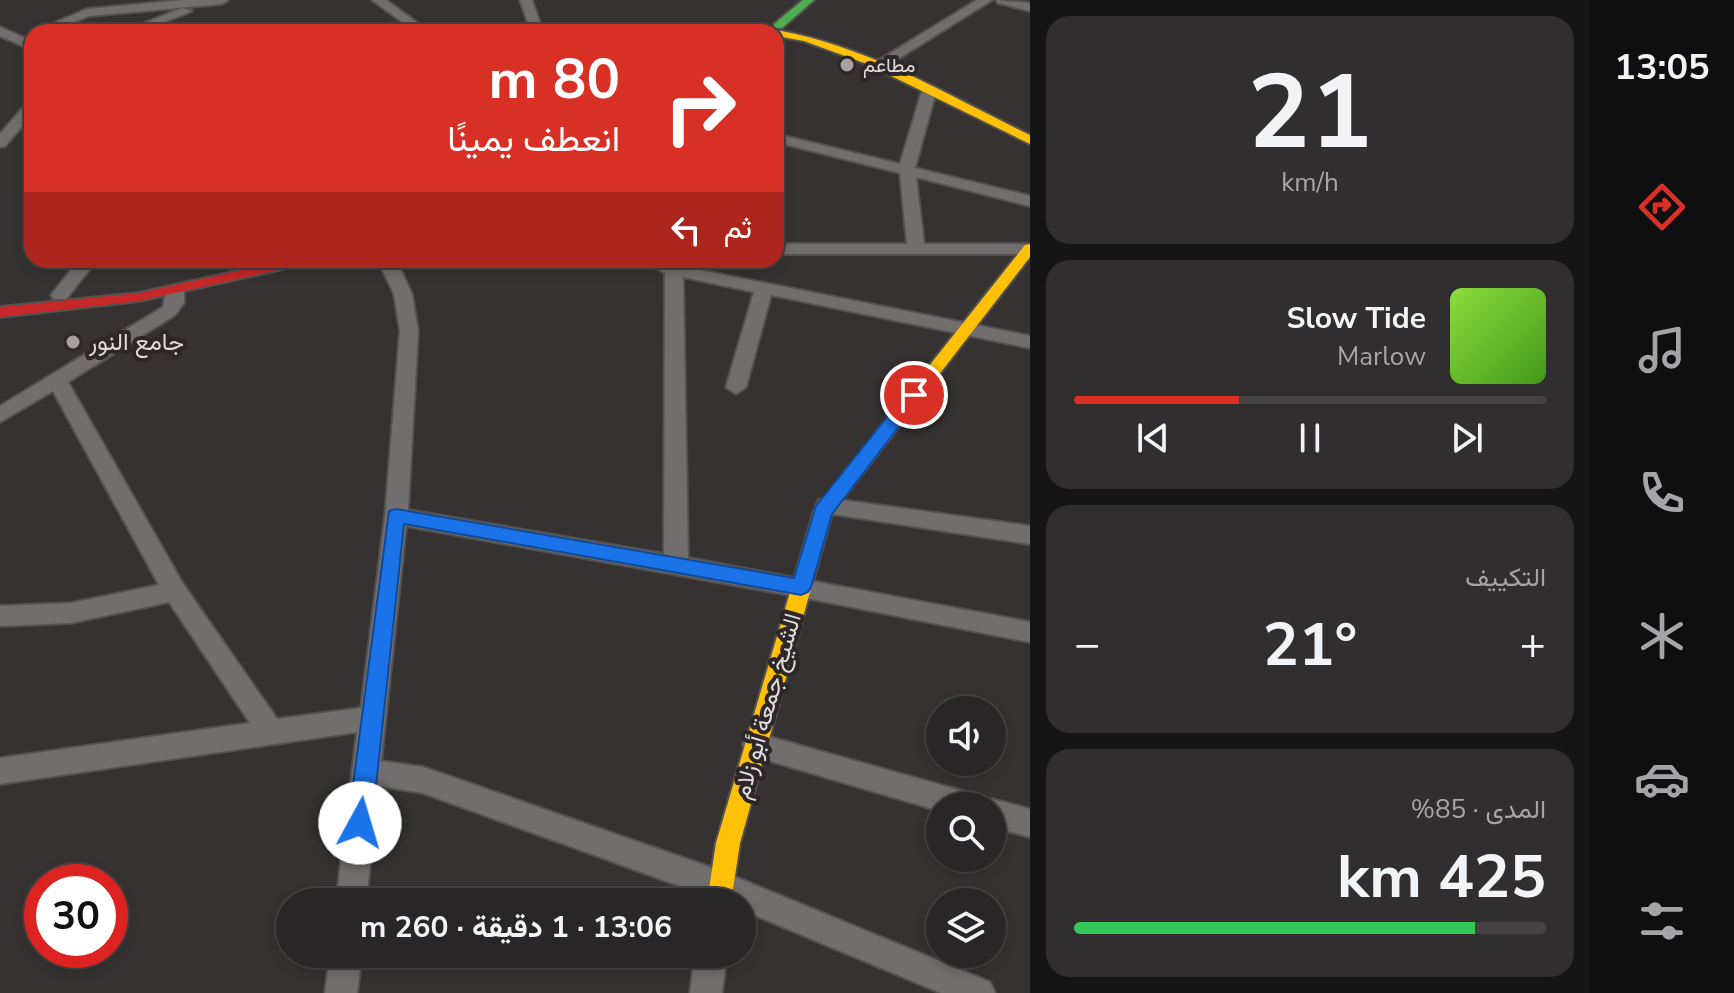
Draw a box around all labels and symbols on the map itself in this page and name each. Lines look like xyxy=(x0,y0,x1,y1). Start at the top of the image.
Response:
place label: مطاعم xyxy=(863,52,916,79)
marker: مطاعم xyxy=(838,56,856,74)
place label: جامع النور xyxy=(88,326,184,359)
marker: جامع النور xyxy=(64,333,82,351)
pin xyxy=(880,361,948,429)
street label: الشيخ جمعة أبو زلام xyxy=(725,610,810,803)
position arrow xyxy=(318,781,402,865)
speed limit sign: 30 xyxy=(24,864,128,968)

